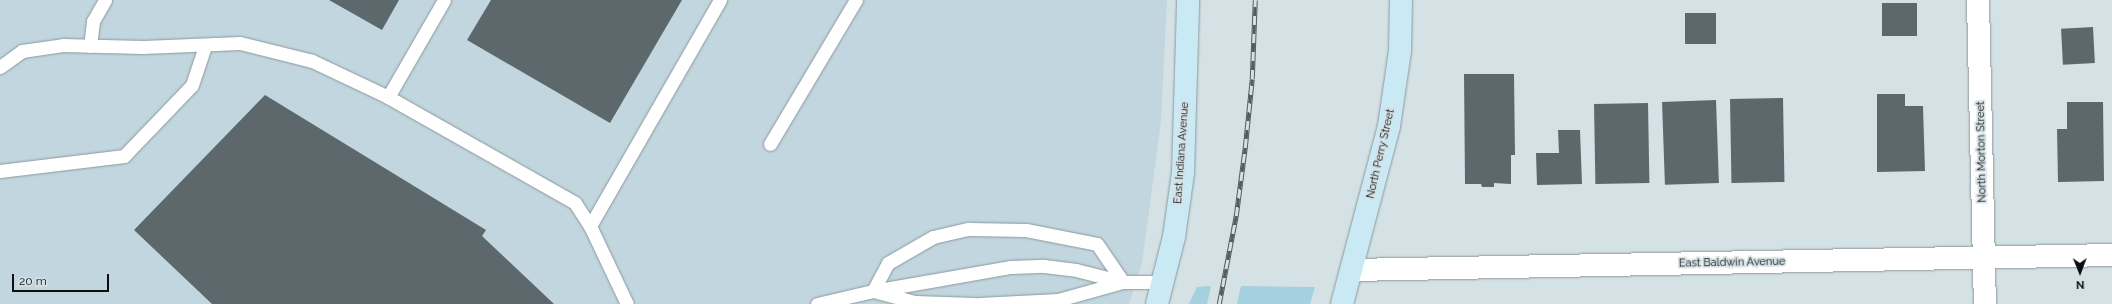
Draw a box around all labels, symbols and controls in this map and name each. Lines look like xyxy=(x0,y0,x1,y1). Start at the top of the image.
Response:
street label: East Indiana Avenue xyxy=(1172,101,1192,205)
street label: North Morton Street xyxy=(1975,101,1989,203)
street label: North Perry Street xyxy=(1364,108,1398,200)
north arrow xyxy=(2060,252,2100,292)
street label: East Baldwin Avenue xyxy=(1679,255,1785,271)
scale bar xyxy=(14,266,111,292)
text: 20 m xyxy=(19,274,47,288)
text: N xyxy=(2076,278,2085,291)

